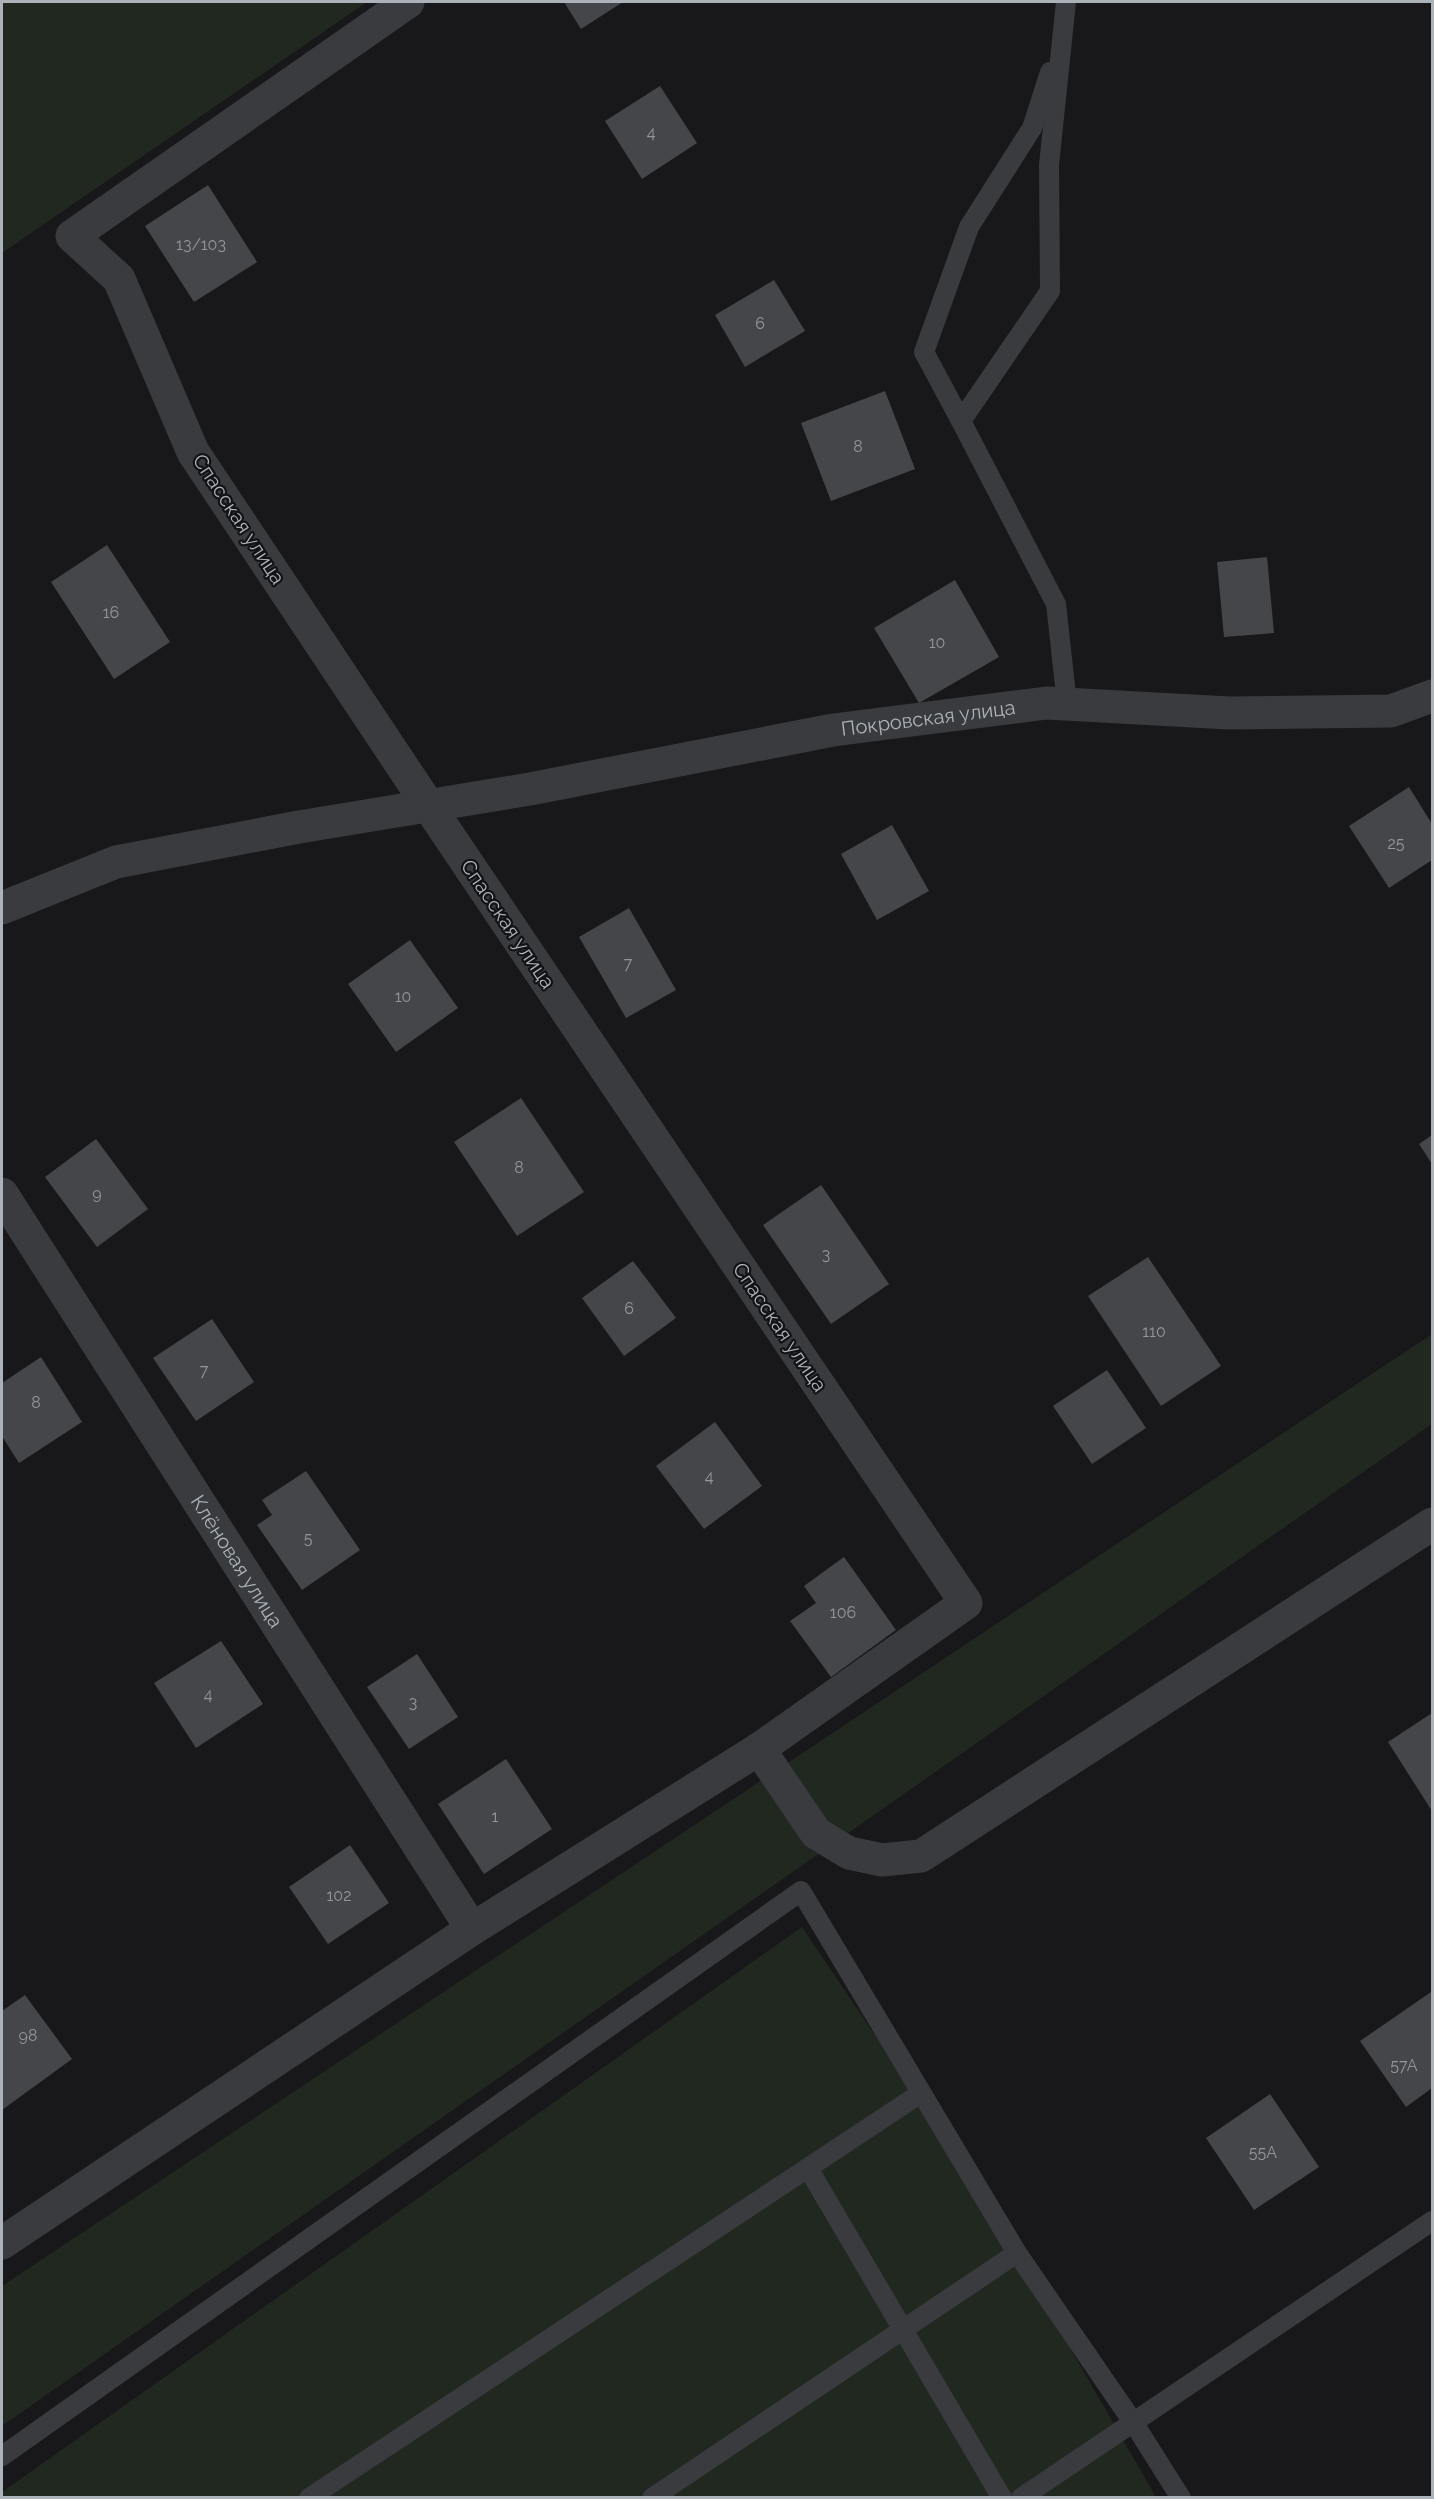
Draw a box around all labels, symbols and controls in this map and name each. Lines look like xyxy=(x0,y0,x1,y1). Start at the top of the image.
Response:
house number: 4 xyxy=(647,123,656,142)
house number: 13/103 xyxy=(176,235,226,254)
house number: 6 xyxy=(755,314,765,333)
house number: 8 xyxy=(853,437,863,456)
street label: Спасская улица xyxy=(188,449,290,589)
house number: 16 xyxy=(103,603,119,622)
house number: 10 xyxy=(929,633,945,652)
street label: Покровская улица xyxy=(840,695,1017,741)
house number: 25 xyxy=(1387,834,1405,853)
street label: Спасская улица xyxy=(456,855,560,993)
house number: 7 xyxy=(624,954,633,973)
house number: 10 xyxy=(395,987,411,1006)
house number: 8 xyxy=(514,1158,524,1177)
house number: 9 xyxy=(92,1184,102,1203)
house number: 3 xyxy=(822,1245,830,1264)
street label: Спасская улица xyxy=(728,1258,832,1396)
house number: 6 xyxy=(624,1299,634,1318)
house number: 110 xyxy=(1142,1322,1166,1341)
house number: 7 xyxy=(200,1361,209,1380)
house number: 8 xyxy=(31,1393,41,1412)
house number: 4 xyxy=(705,1467,714,1486)
street label: Клёновая улица xyxy=(186,1491,288,1632)
house number: 5 xyxy=(304,1529,313,1548)
house number: 106 xyxy=(830,1603,856,1622)
house number: 4 xyxy=(204,1685,213,1704)
house number: 3 xyxy=(409,1693,417,1712)
house number: 1 xyxy=(492,1807,499,1826)
house number: 102 xyxy=(327,1886,351,1905)
house number: 98 xyxy=(19,2026,37,2045)
house number: 57А xyxy=(1390,2056,1418,2075)
house number: 55А xyxy=(1249,2143,1277,2162)

